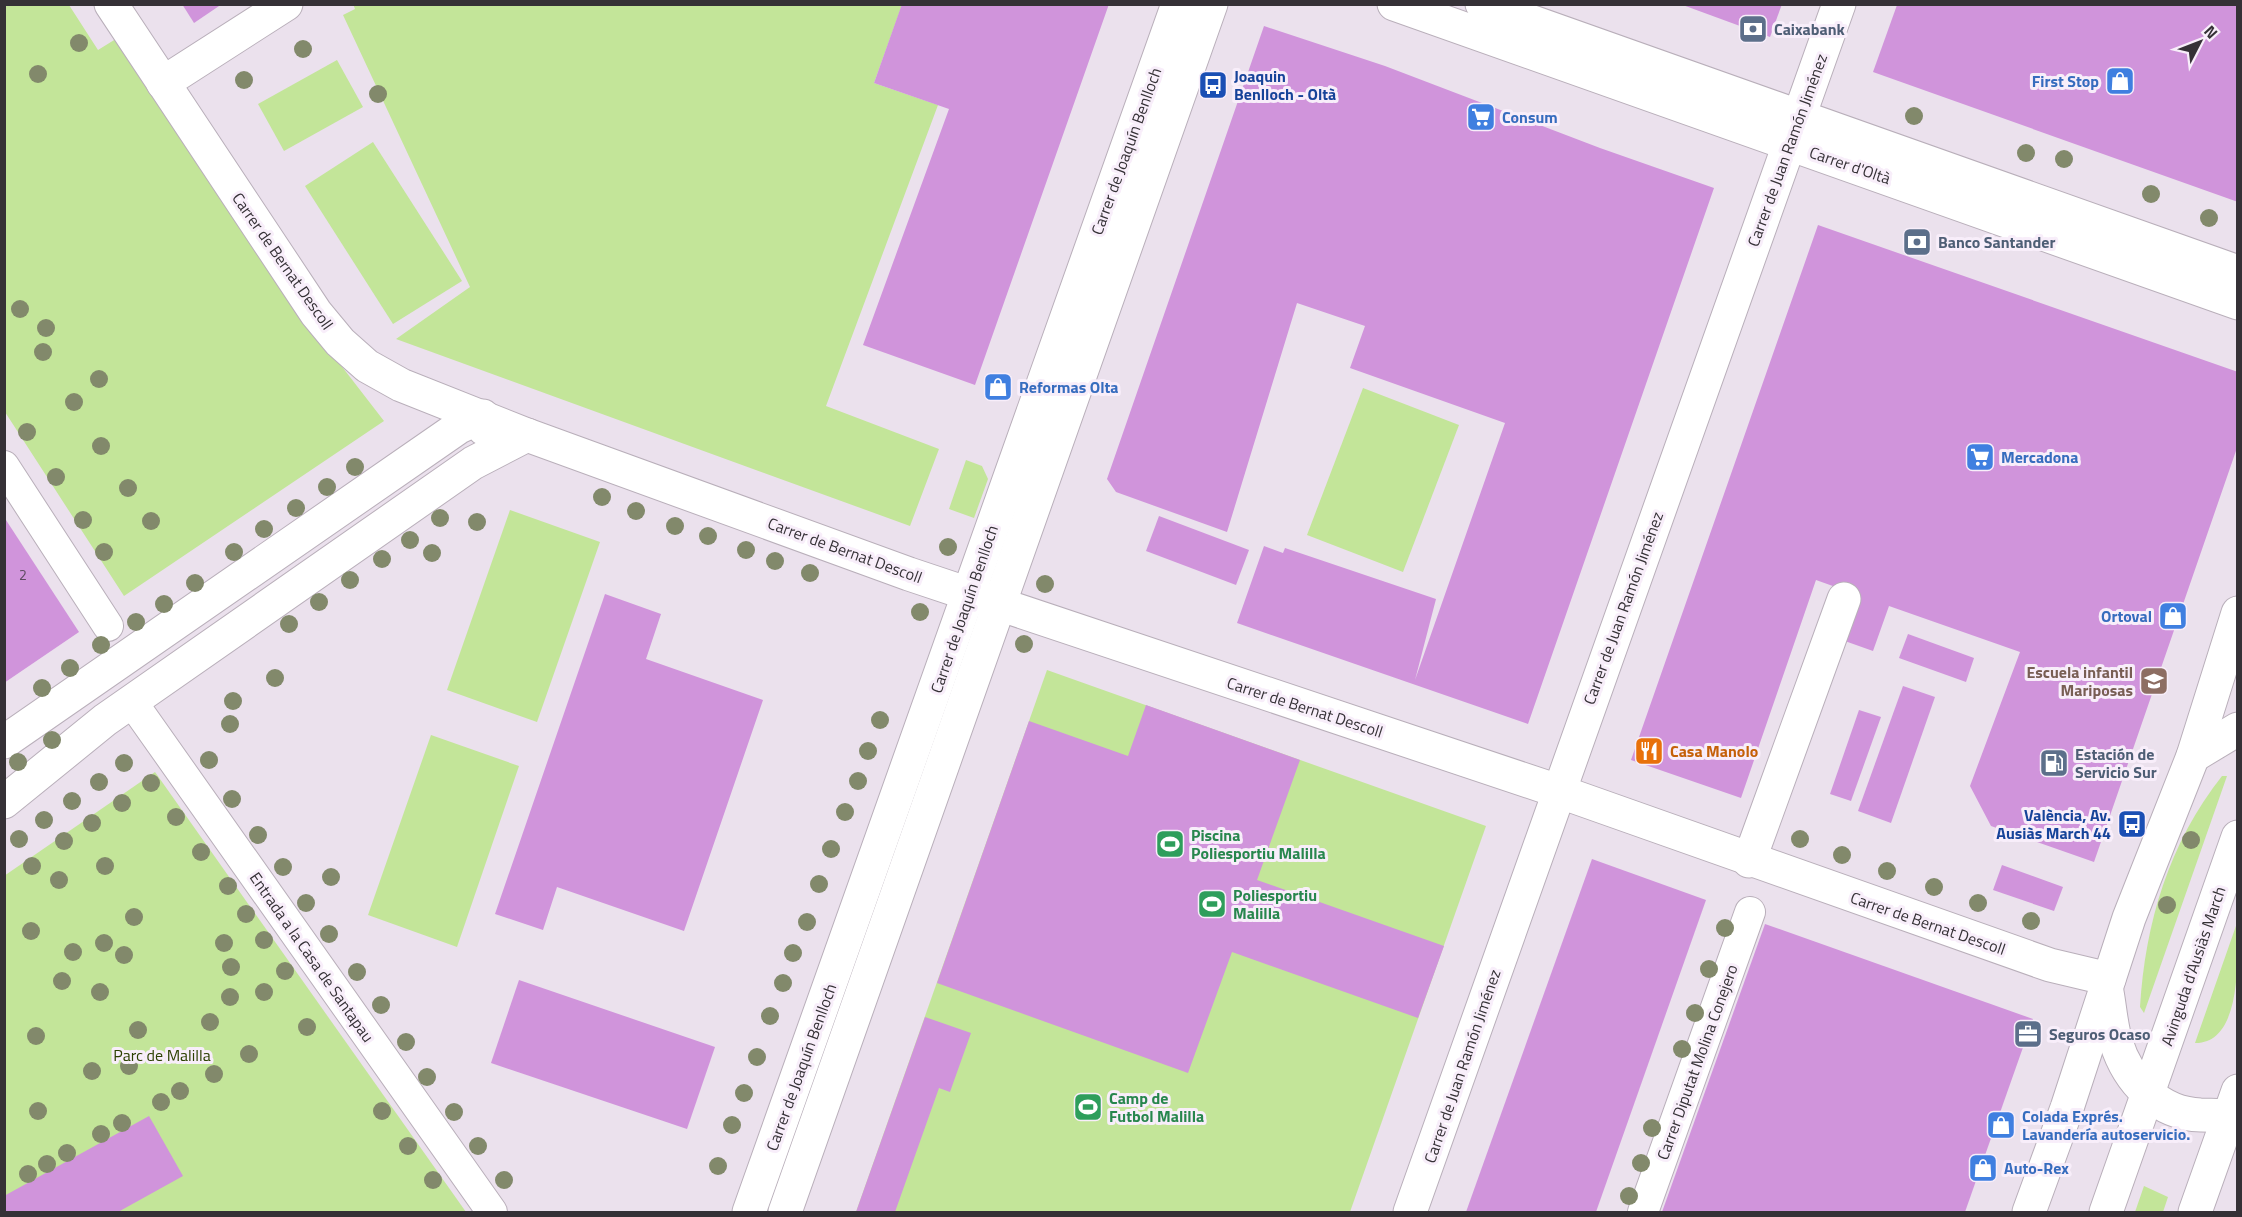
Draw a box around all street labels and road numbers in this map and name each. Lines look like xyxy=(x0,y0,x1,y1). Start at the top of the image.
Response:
street label: Carrer de Juan Ramón Jiménez xyxy=(1741,50,1833,250)
street label: Carrer de Joaquín Benlloch xyxy=(1085,64,1167,238)
street label: Carrer d'Oltà xyxy=(1806,140,1894,190)
street label: Carrer de Bernat Descoll xyxy=(227,188,339,334)
street label: Carrer de Juan Ramón Jiménez xyxy=(1577,508,1669,708)
street label: Carrer de Bernat Descoll xyxy=(764,511,926,589)
street label: Carrer de Joaquín Benlloch xyxy=(924,522,1004,696)
street label: Carrer de Bernat Descoll xyxy=(1224,670,1386,744)
street label: Entrada a la Casa de Santapau xyxy=(244,867,380,1047)
street label: Avinguda d'Ausiàs March xyxy=(2154,883,2232,1049)
street label: Carrer de Bernat Descoll xyxy=(1847,885,2009,961)
street label: Carrer Diputat Molina Conejero xyxy=(1650,961,1744,1163)
street label: Carrer de Juan Ramón Jiménez xyxy=(1418,966,1506,1166)
street label: Carrer de Joaquín Benlloch xyxy=(760,980,842,1154)

